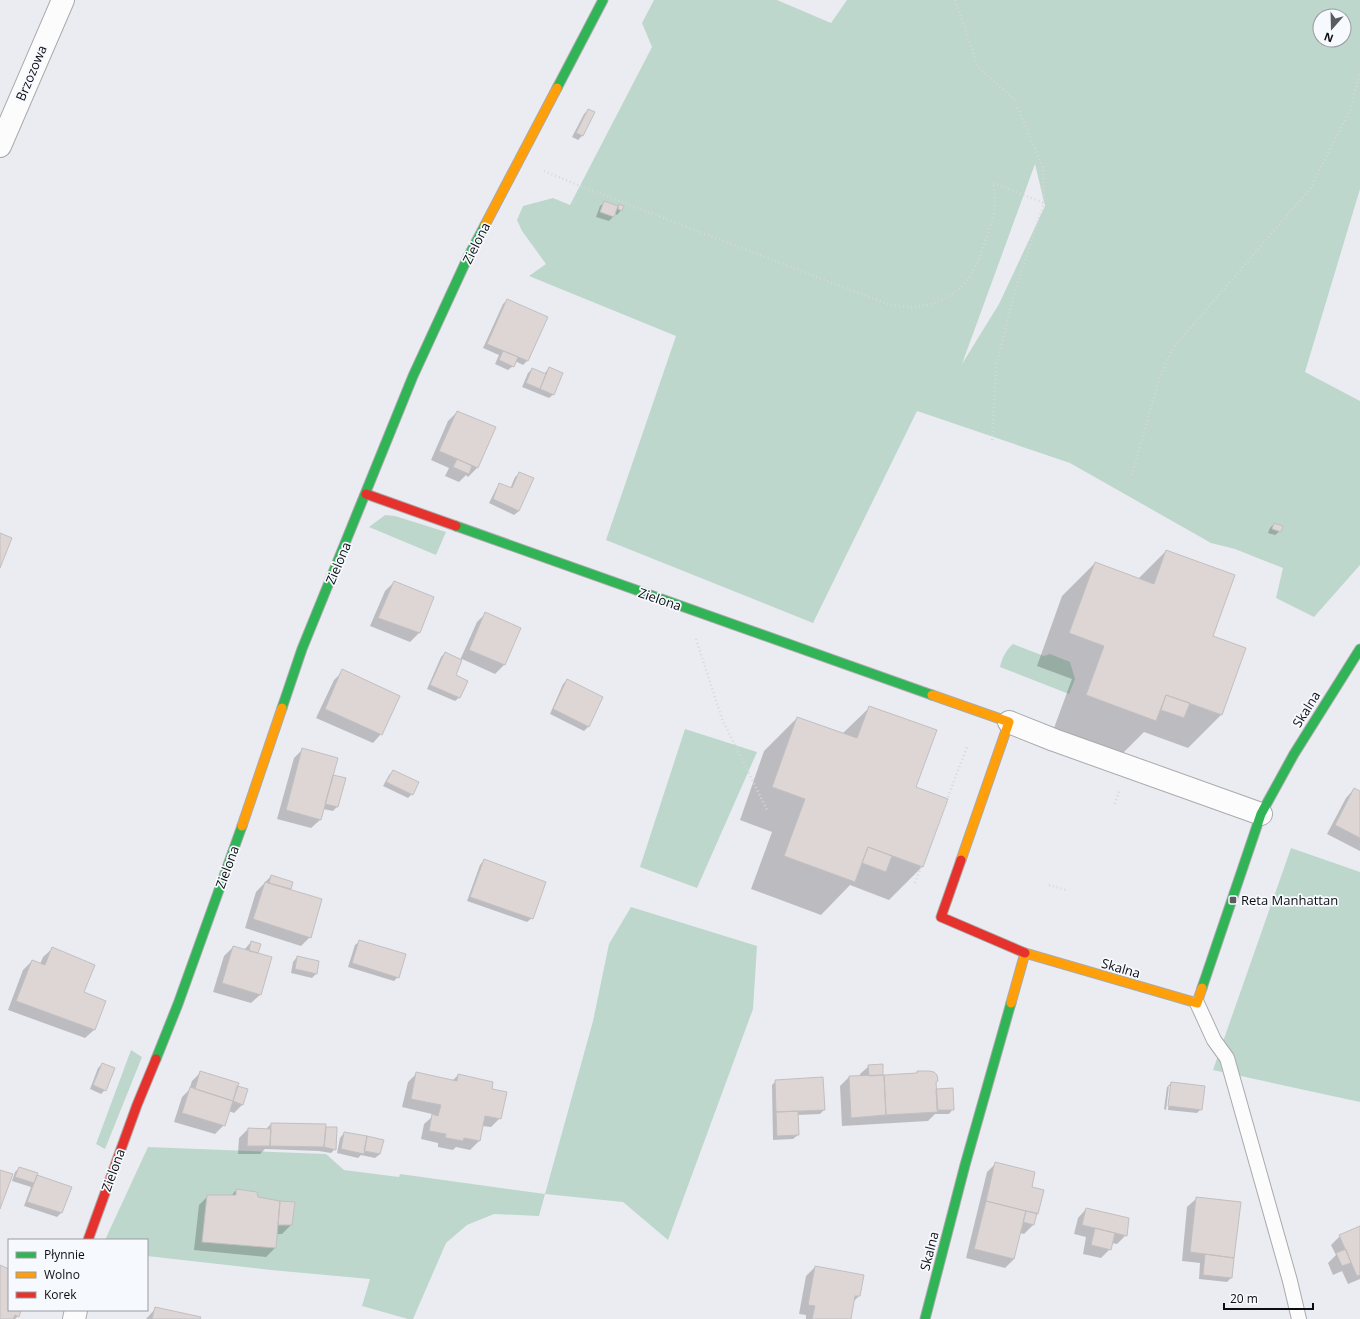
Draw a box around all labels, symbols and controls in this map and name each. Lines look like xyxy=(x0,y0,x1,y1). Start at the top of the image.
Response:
north arrow xyxy=(1312,8,1352,48)
text: N xyxy=(1322,29,1335,46)
street label: Brzozowa xyxy=(11,42,51,104)
street label: Zielona xyxy=(458,219,494,267)
street label: Zielona xyxy=(321,539,355,587)
street label: Zielona xyxy=(636,583,684,615)
street label: Skalna xyxy=(1288,687,1324,731)
street label: Zielona xyxy=(211,843,243,891)
place label: Reta Manhattan xyxy=(1241,891,1338,909)
marker: Reta Manhattan xyxy=(1228,895,1238,905)
street label: Skalna xyxy=(1099,954,1143,982)
street label: Zielona xyxy=(97,1146,129,1194)
street label: Skalna xyxy=(915,1230,943,1272)
legend xyxy=(8,1239,148,1311)
text: Płynnie xyxy=(44,1246,85,1263)
text: Wolno xyxy=(44,1266,80,1283)
scale bar xyxy=(1224,1285,1313,1311)
text: Korek xyxy=(44,1286,77,1303)
text: 20 m xyxy=(1230,1290,1258,1307)

